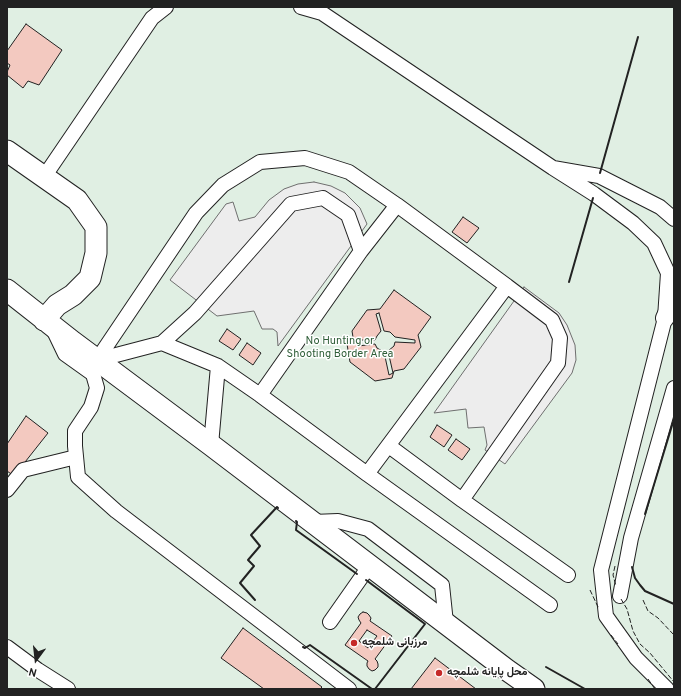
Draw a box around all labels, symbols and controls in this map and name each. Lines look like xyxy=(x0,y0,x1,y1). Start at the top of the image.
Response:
park label: No Hunting or Shooting Border Area xyxy=(287,335,393,361)
place label: مرزبانی شلمچه xyxy=(362,636,427,650)
marker: مرزبانی شلمچه xyxy=(349,638,359,648)
north arrow xyxy=(16,640,56,680)
text: N xyxy=(27,664,39,679)
place label: محل پایانه شلمچه xyxy=(447,666,528,680)
marker: محل پایانه شلمچه xyxy=(434,668,444,678)

